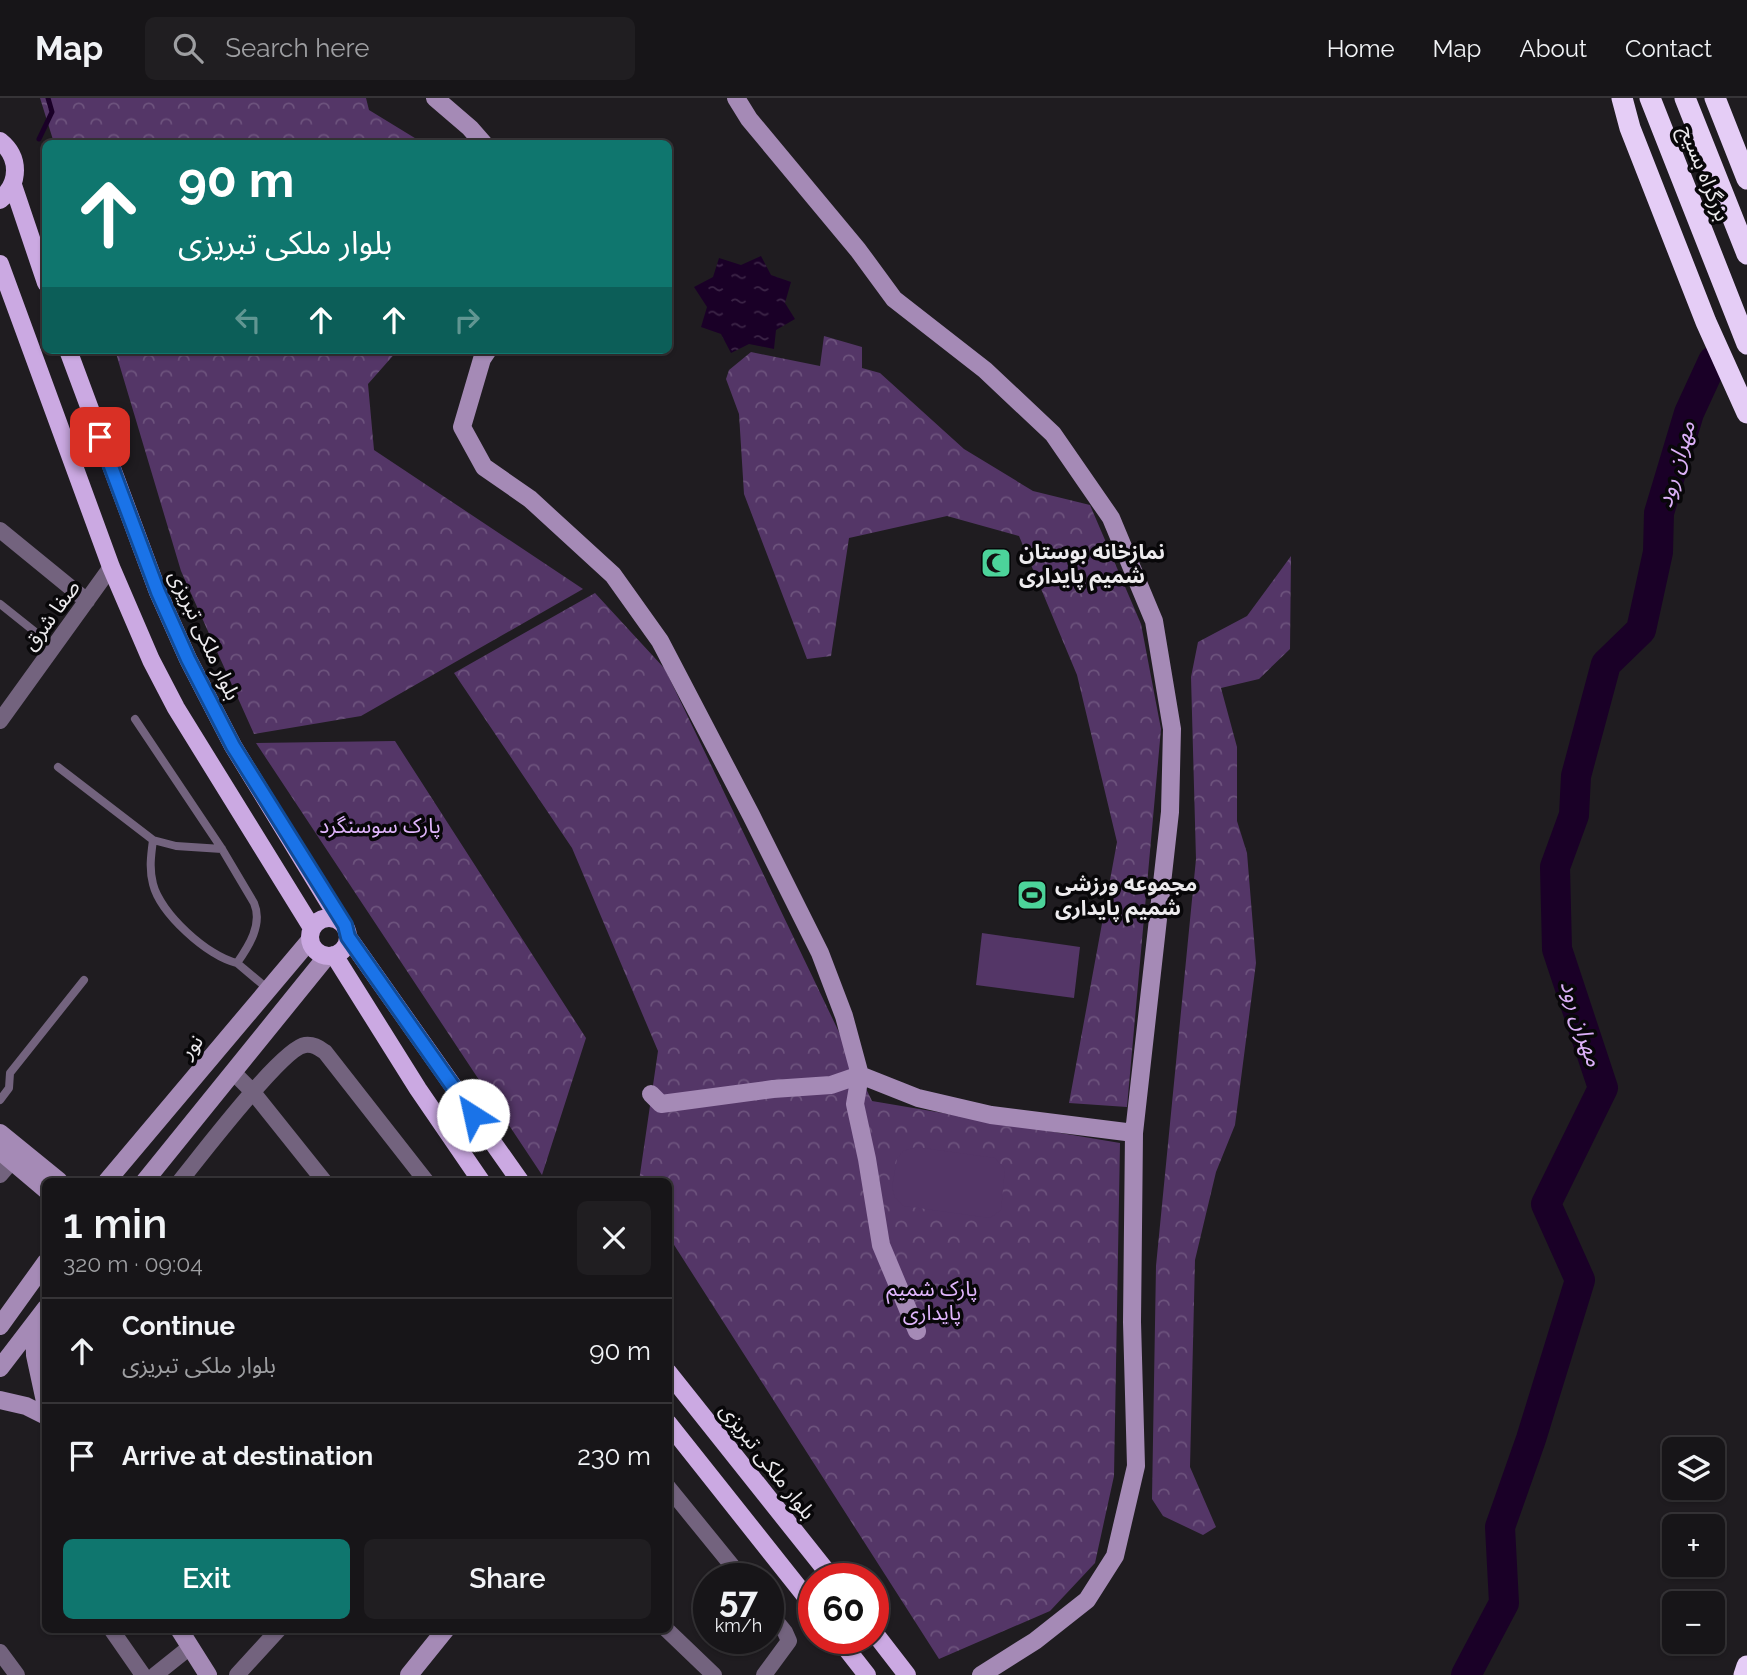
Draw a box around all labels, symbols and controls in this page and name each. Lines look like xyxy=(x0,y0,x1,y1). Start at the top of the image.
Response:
search box xyxy=(145,17,635,80)
text: Map xyxy=(35,29,103,68)
icon: search xyxy=(169,29,207,67)
text: Search here xyxy=(225,33,370,63)
text: Home xyxy=(1327,34,1395,63)
text: Map xyxy=(1433,34,1481,63)
text: About xyxy=(1519,34,1587,63)
text: Contact xyxy=(1625,34,1712,63)
street label: بزرگراه بسیج xyxy=(1672,121,1736,226)
text: 90 m xyxy=(178,151,294,208)
icon: ahead xyxy=(63,168,154,259)
text: بلوار ملکى تبریزى xyxy=(178,224,392,261)
icon: left xyxy=(229,301,267,339)
icon: ahead xyxy=(302,301,340,339)
icon: ahead xyxy=(375,301,413,339)
icon: right xyxy=(448,301,486,339)
pin xyxy=(70,407,130,467)
icon: arrive xyxy=(81,418,119,456)
water label: مهران رود xyxy=(1650,418,1701,511)
place label: نمازخانه بوستان شمیم پایداری xyxy=(1019,539,1165,591)
mosque icon: نمازخانه بوستان شمیم پایداری xyxy=(979,546,1013,580)
street label: بلوار ملکى تبریزى xyxy=(164,566,246,704)
street label: صفا شرق xyxy=(17,575,85,655)
park label: پارک سوسنگرد xyxy=(319,813,441,839)
place label: مجموعه ورزشی شمیم پایداری xyxy=(1055,871,1197,923)
sports icon: مجموعه ورزشی شمیم پایداری xyxy=(1015,878,1049,912)
water label: مهران رود xyxy=(1554,977,1609,1070)
street label: نور xyxy=(173,1029,208,1064)
position arrow xyxy=(436,1078,510,1152)
text: 1 min xyxy=(63,1199,167,1248)
button: close xyxy=(577,1201,651,1275)
text: 320 m · 09:04 xyxy=(63,1250,203,1277)
park label: پارک شمیم پایداری xyxy=(886,1276,978,1326)
text: Continue xyxy=(122,1311,235,1341)
icon: ahead xyxy=(63,1332,101,1370)
text: 90 m xyxy=(589,1336,651,1366)
text: بلوار ملکى تبریزى xyxy=(122,1351,276,1378)
street label: بلوار ملکى تبریزى xyxy=(715,1398,821,1524)
icon: arrive xyxy=(63,1437,101,1475)
map controls xyxy=(1662,1437,1725,1654)
button: layers xyxy=(1662,1437,1725,1500)
text: Arrive at destination xyxy=(122,1441,373,1471)
text: 230 m xyxy=(577,1441,651,1471)
button: + xyxy=(1662,1514,1725,1577)
button: Exit xyxy=(63,1539,350,1619)
button: Share xyxy=(364,1539,651,1619)
speed limit sign: 60 xyxy=(798,1563,889,1654)
text: 57 xyxy=(719,1579,758,1620)
button: − xyxy=(1662,1591,1725,1654)
text: km/h xyxy=(715,1615,762,1636)

